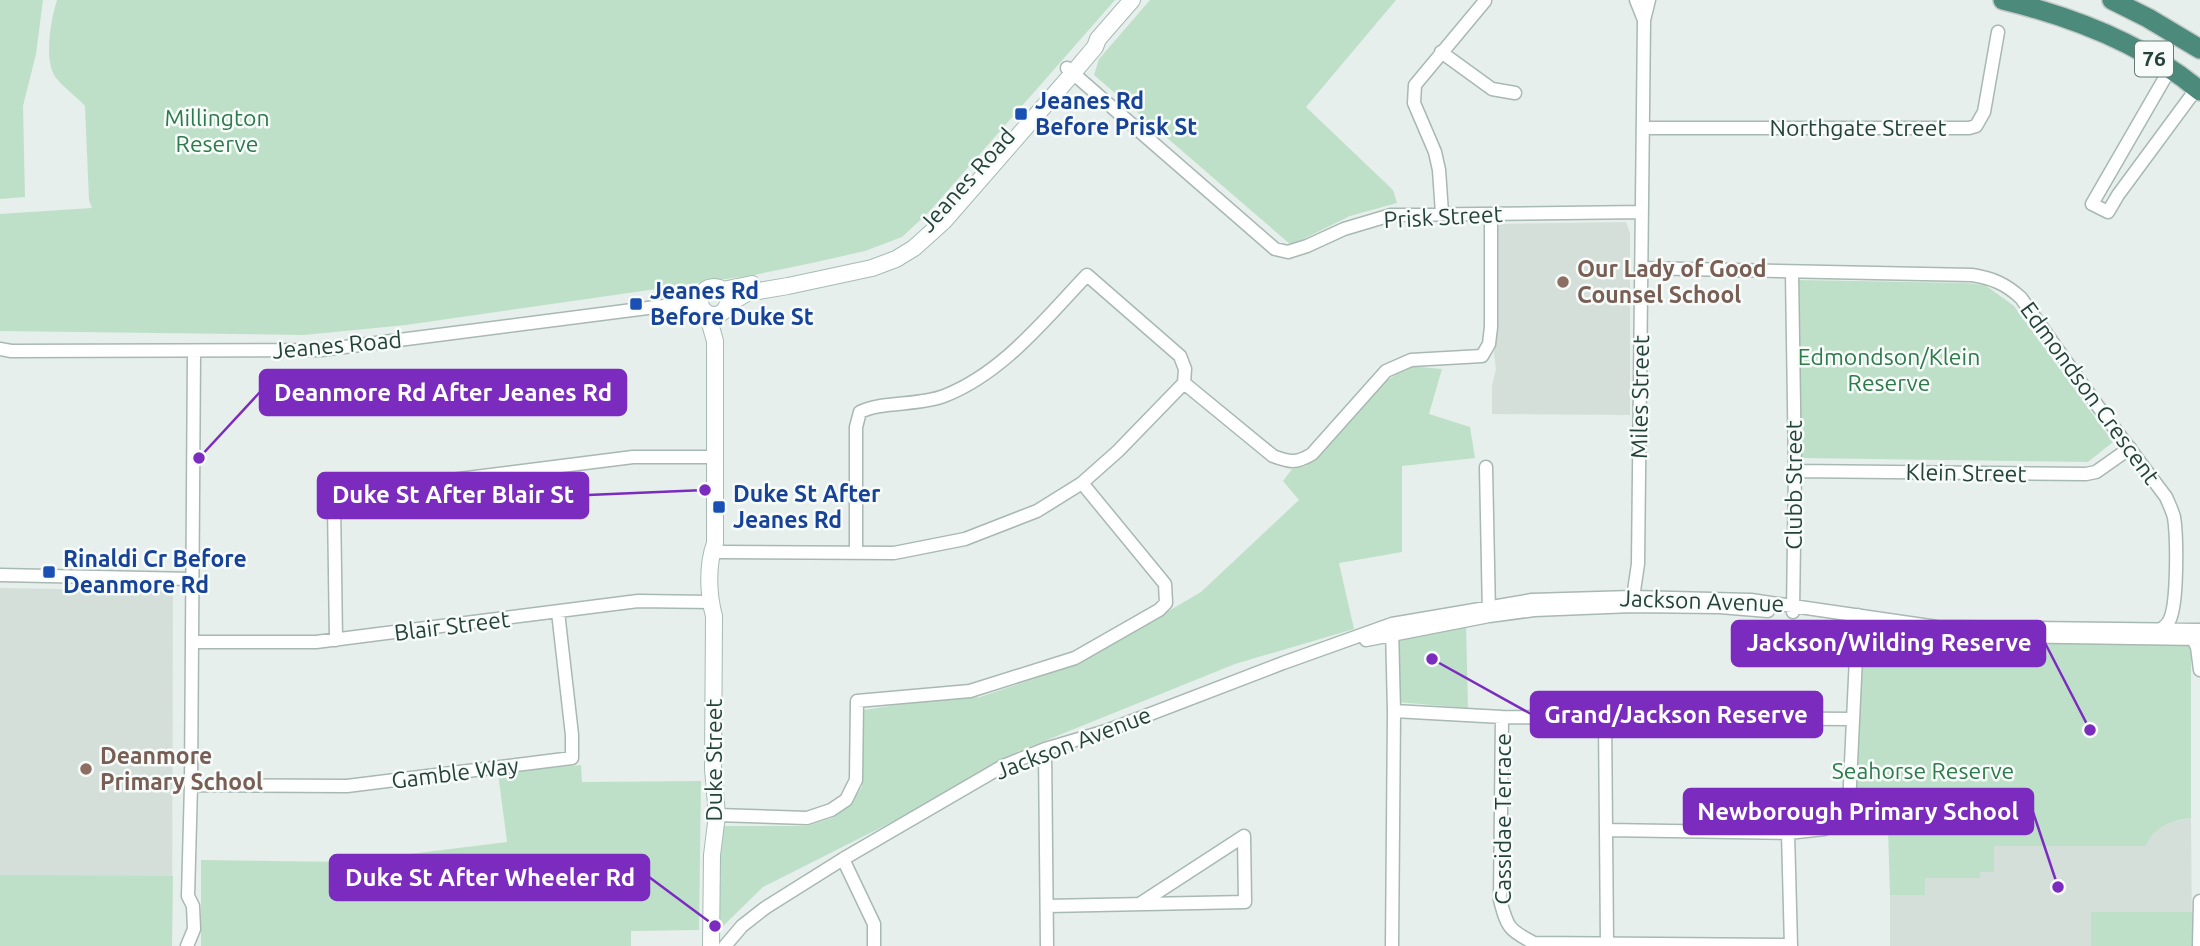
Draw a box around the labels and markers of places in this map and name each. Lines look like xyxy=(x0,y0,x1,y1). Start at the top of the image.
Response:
place label: Jeanes Rd Before Prisk St xyxy=(1035,88,1197,139)
marker: Jeanes Rd Before Prisk St xyxy=(1013,106,1029,122)
place label: Our Lady of Good Counsel School xyxy=(1577,256,1766,307)
marker: Our Lady of Good Counsel School xyxy=(1555,274,1571,290)
place label: Jeanes Rd Before Duke St xyxy=(650,278,814,329)
marker: Jeanes Rd Before Duke St xyxy=(628,296,644,312)
callout: Deanmore Rd After Jeanes Rd xyxy=(260,370,626,415)
callout: Duke St After Blair St xyxy=(318,473,588,518)
place label: Duke St After Jeanes Rd xyxy=(733,481,881,532)
marker: Duke St After Jeanes Rd xyxy=(711,499,727,515)
place label: Rinaldi Cr Before Deanmore Rd xyxy=(63,546,247,597)
marker: Rinaldi Cr Before Deanmore Rd xyxy=(41,564,57,580)
callout: Jackson/Wilding Reserve xyxy=(1732,621,2045,666)
callout: Grand/Jackson Reserve xyxy=(1531,692,1822,737)
place label: Deanmore Primary School xyxy=(100,743,263,794)
marker: Deanmore Primary School xyxy=(78,761,94,777)
callout: Newborough Primary School xyxy=(1684,789,2033,834)
callout: Duke St After Wheeler Rd xyxy=(330,855,649,900)

